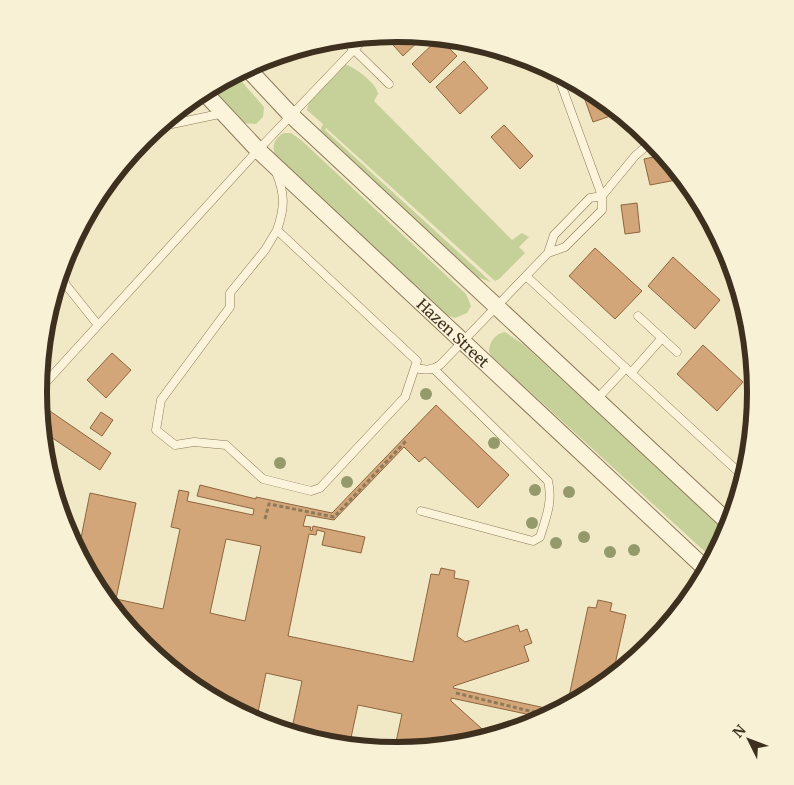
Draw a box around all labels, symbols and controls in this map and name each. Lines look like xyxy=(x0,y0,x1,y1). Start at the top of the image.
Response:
street label: Hazen Street xyxy=(413,294,494,371)
north arrow xyxy=(724,715,774,765)
text: N xyxy=(729,721,750,741)

